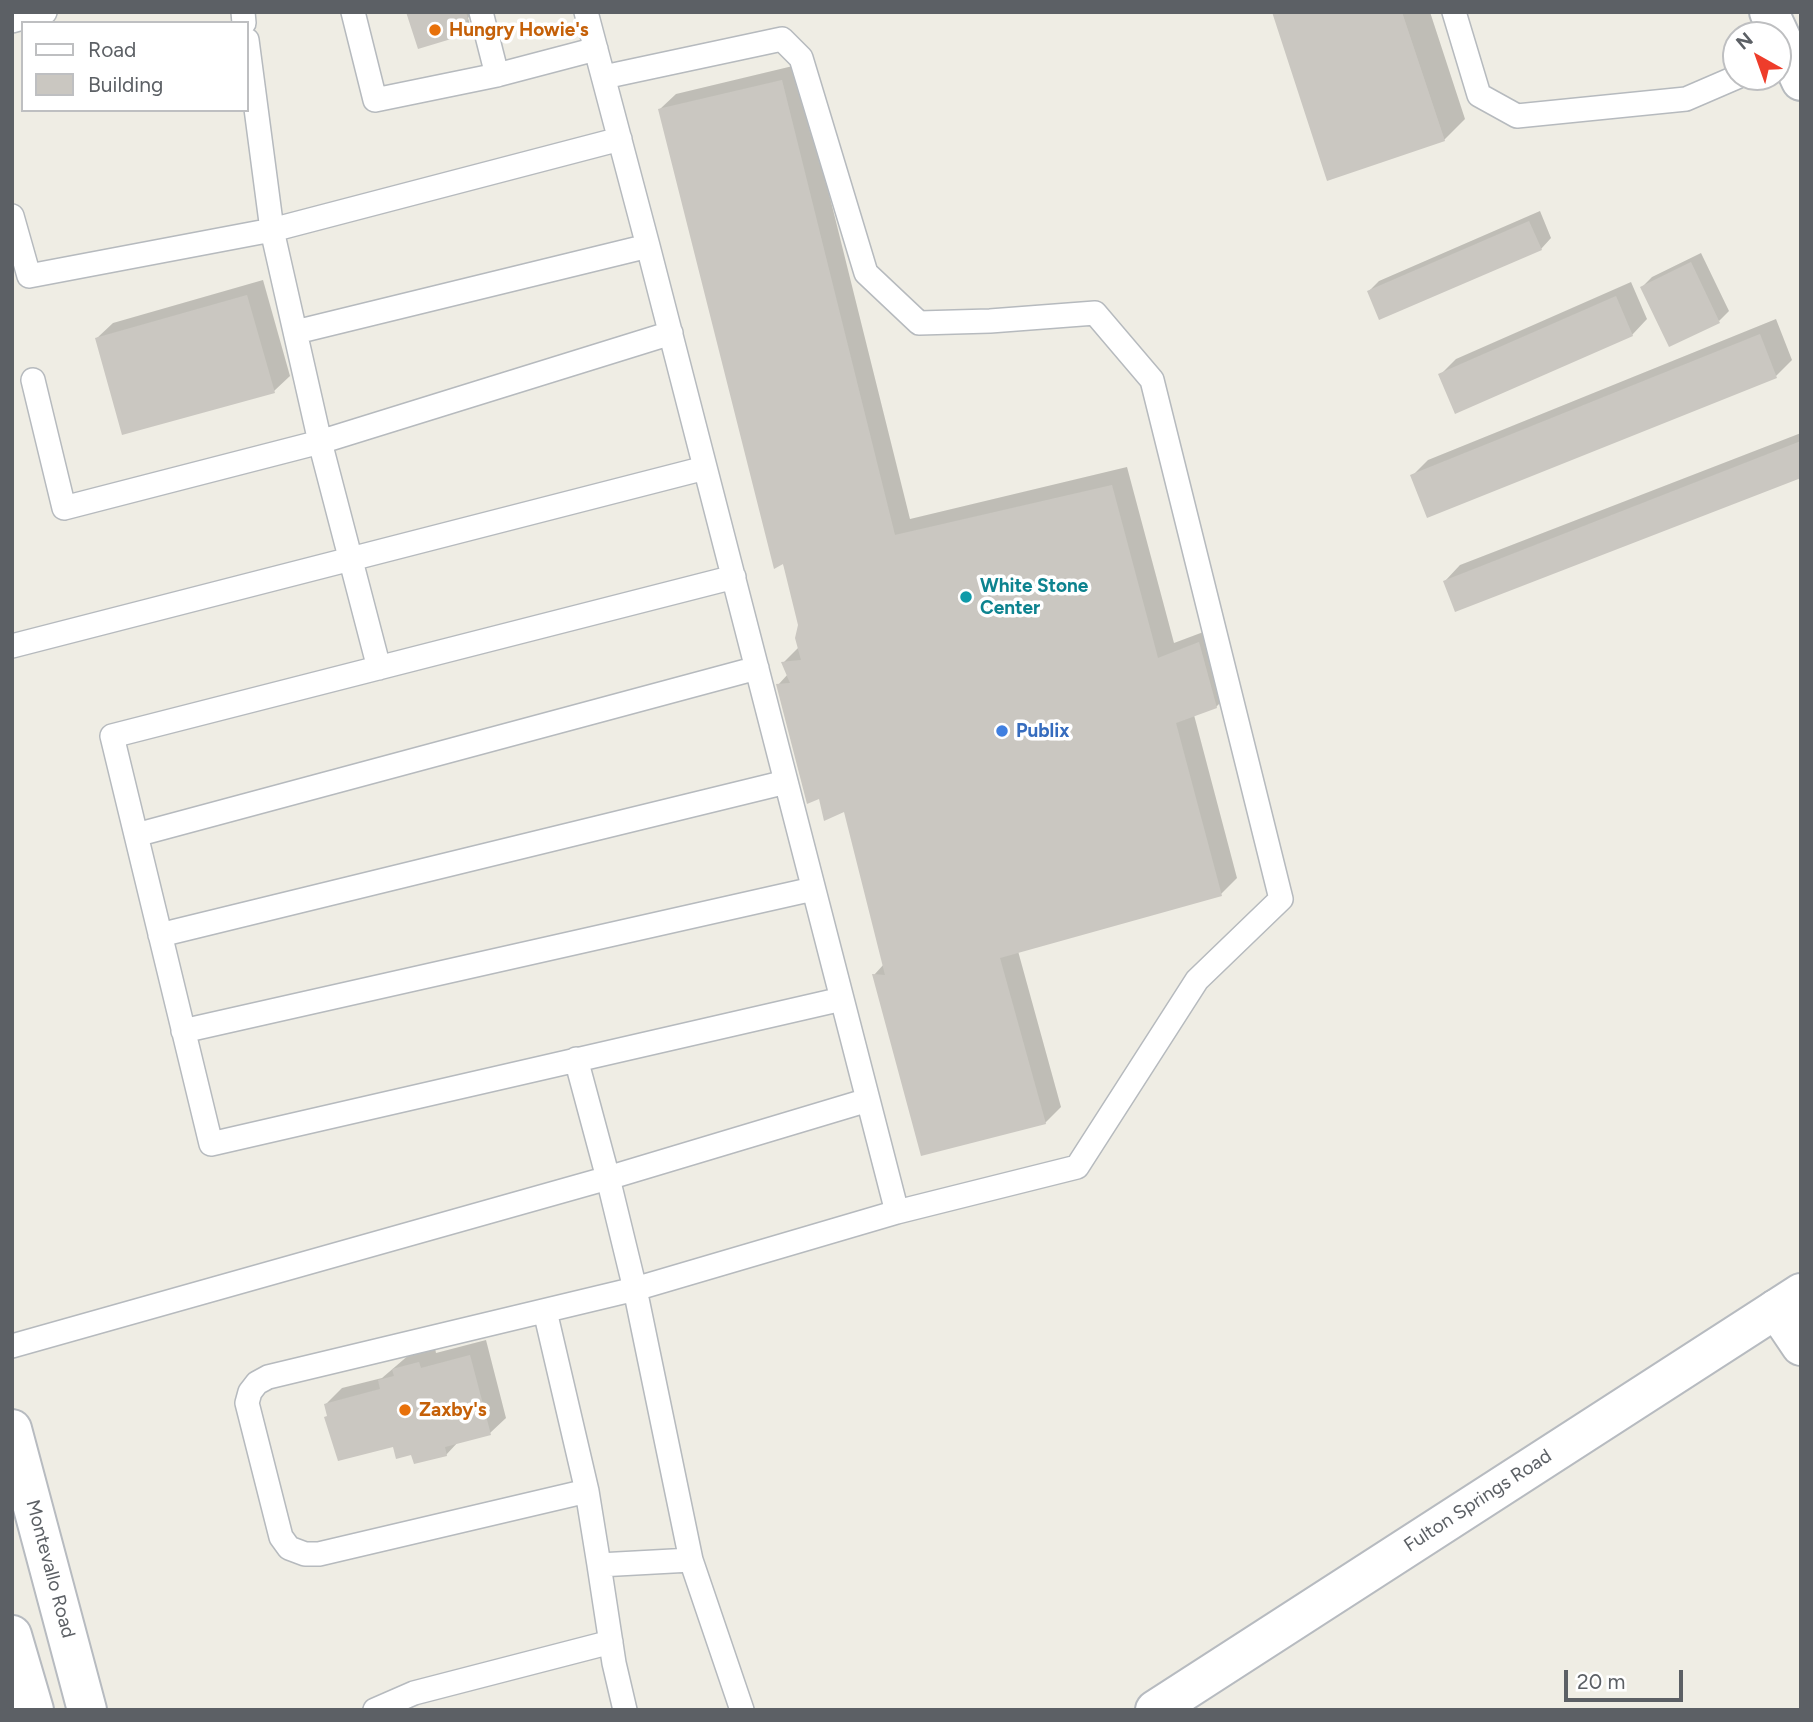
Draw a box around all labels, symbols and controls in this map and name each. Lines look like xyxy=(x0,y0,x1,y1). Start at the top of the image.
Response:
place label: Hungry Howie's xyxy=(449,19,589,41)
legend xyxy=(21,21,248,112)
north arrow xyxy=(1722,21,1792,91)
marker: Hungry Howie's xyxy=(427,22,443,38)
text: N xyxy=(1731,28,1757,55)
text: Road xyxy=(88,37,136,62)
text: Building xyxy=(88,72,163,97)
place label: White Stone Center xyxy=(980,575,1088,619)
marker: White Stone Center xyxy=(958,589,974,605)
place label: Publix xyxy=(1016,720,1069,742)
marker: Publix xyxy=(994,723,1010,739)
place label: Zaxby's xyxy=(419,1399,487,1421)
marker: Zaxby's xyxy=(397,1402,413,1418)
street label: Fulton Springs Road xyxy=(1400,1445,1556,1557)
street label: Montevallo Road xyxy=(21,1497,79,1641)
scale bar xyxy=(1568,1656,1687,1700)
text: 20 m xyxy=(1577,1669,1625,1694)

